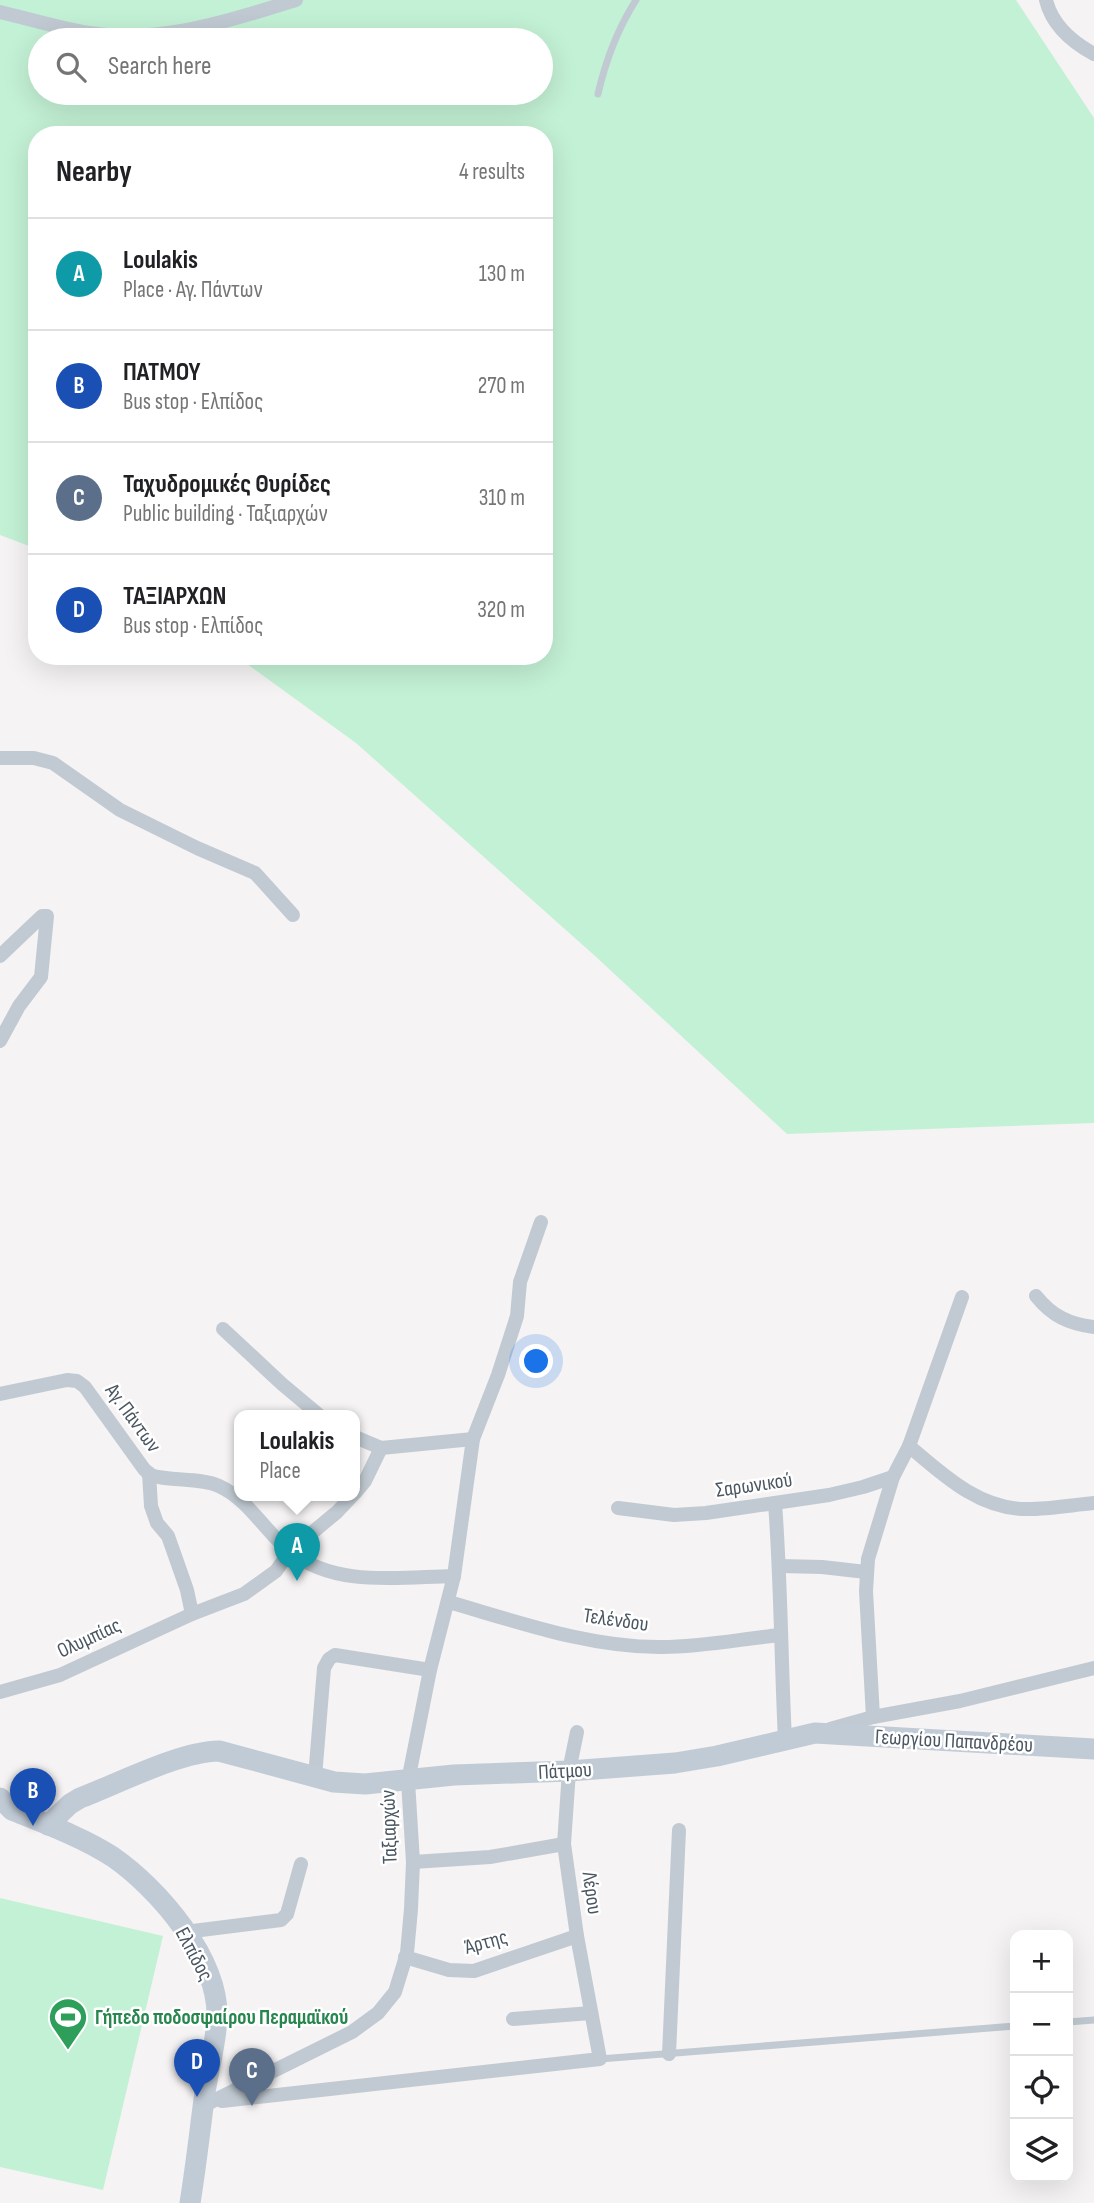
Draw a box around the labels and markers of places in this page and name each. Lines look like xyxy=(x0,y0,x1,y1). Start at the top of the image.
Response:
pin: A xyxy=(274,1523,320,1581)
pin: B xyxy=(10,1768,56,1826)
sports icon: Γήπεδο ποδοσφαίρου Περαμαϊκού xyxy=(47,1996,89,2051)
place label: Γήπεδο ποδοσφαίρου Περαμαϊκού xyxy=(95,2005,348,2030)
pin: D xyxy=(174,2039,220,2097)
pin: C xyxy=(229,2048,275,2106)

